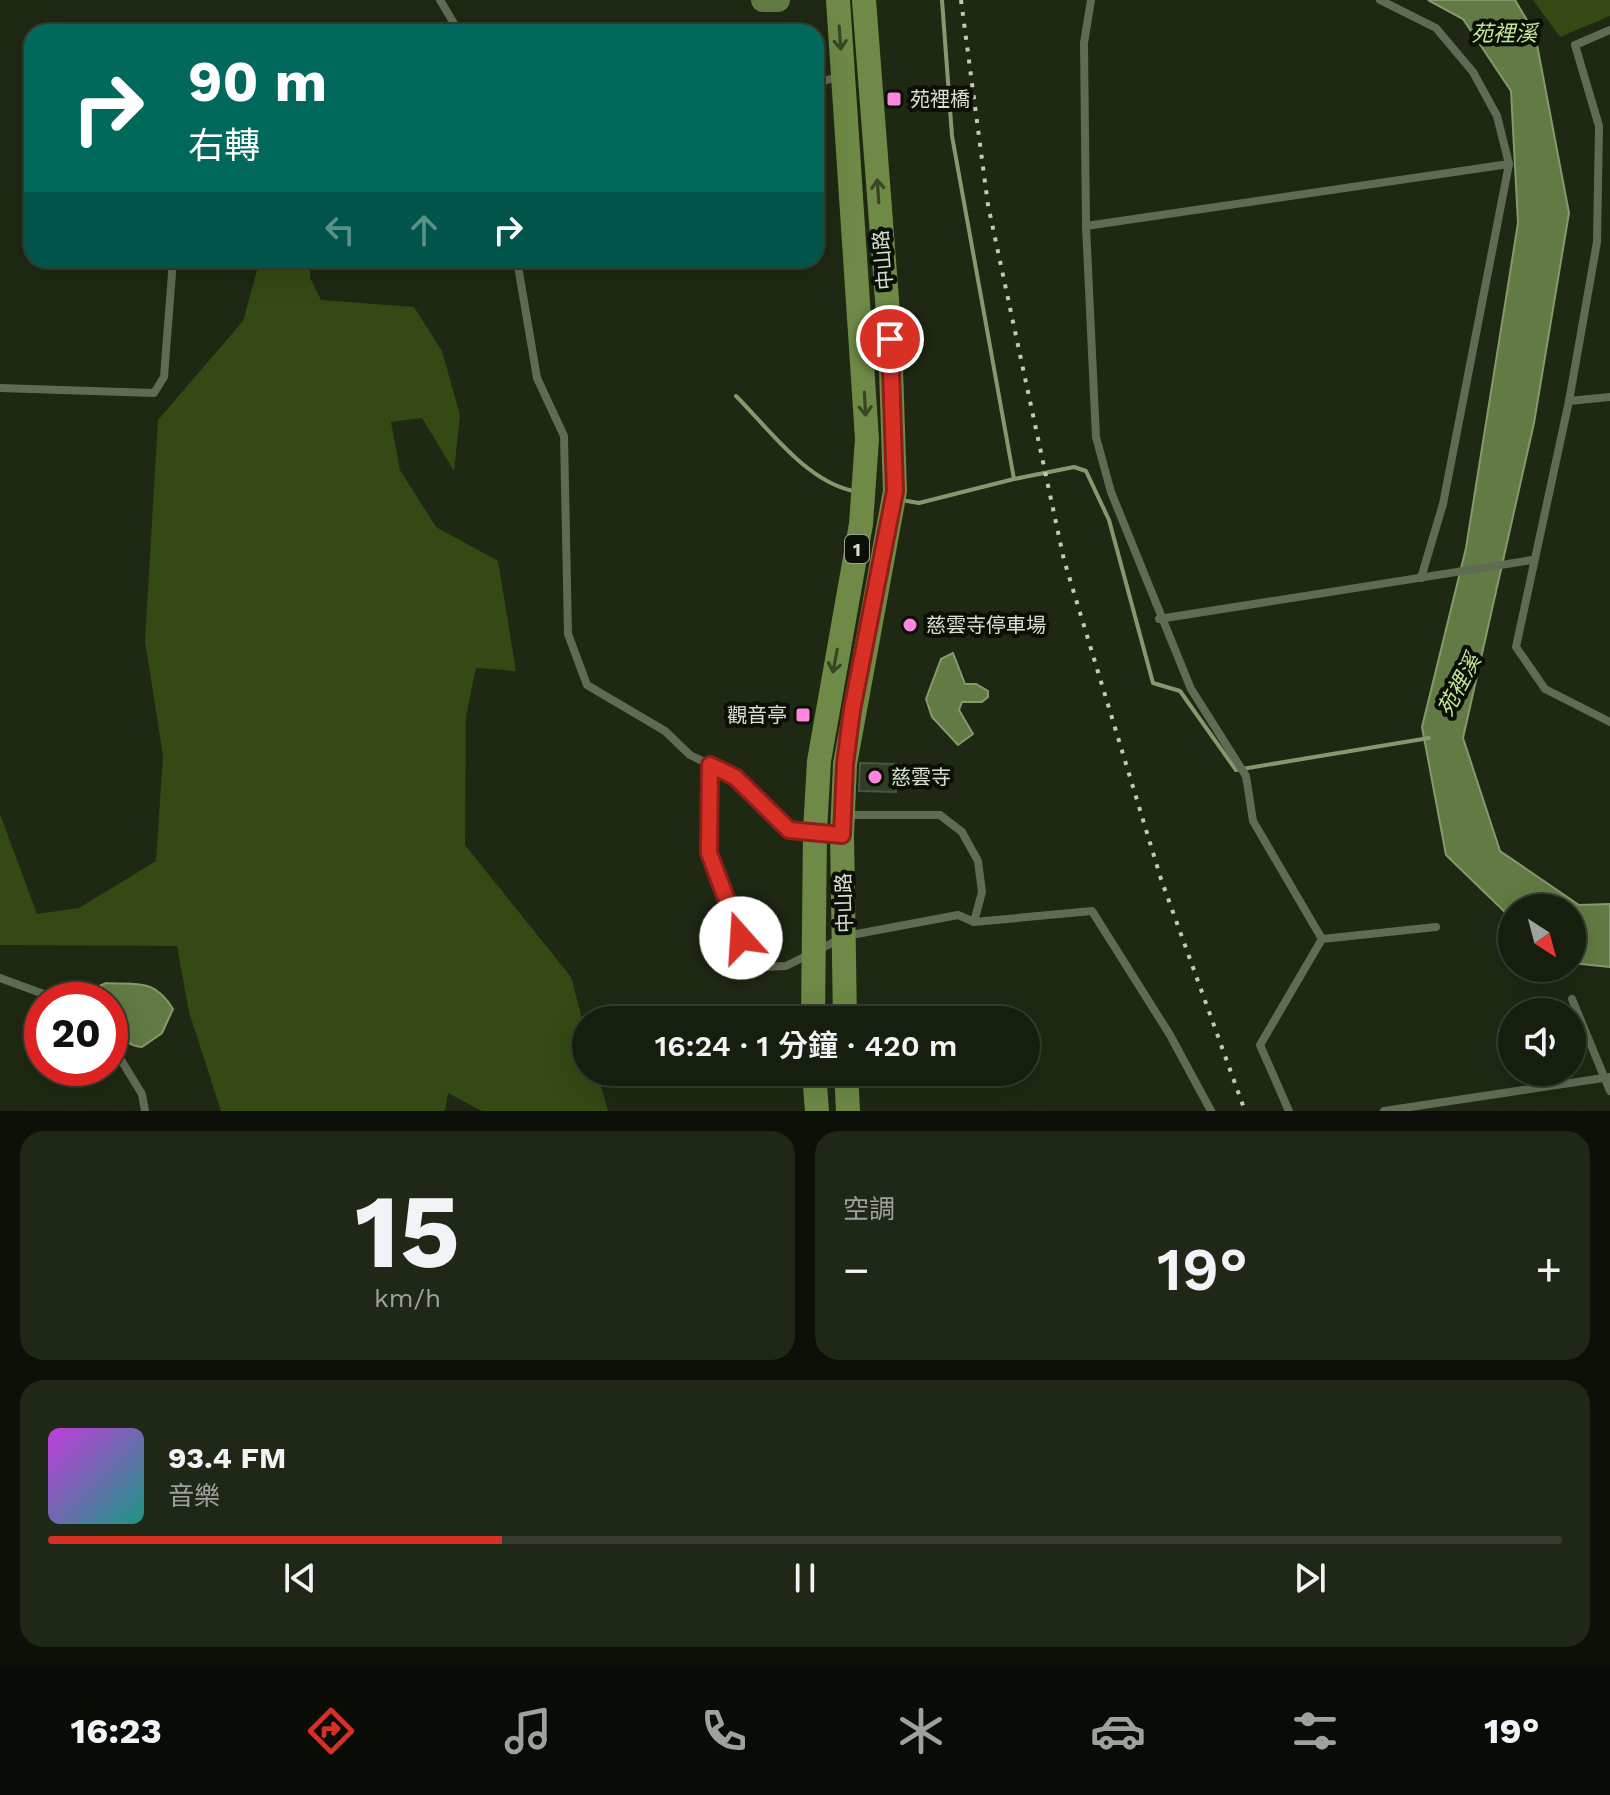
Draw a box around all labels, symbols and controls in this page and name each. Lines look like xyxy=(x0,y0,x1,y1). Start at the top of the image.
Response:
water label: 苑裡溪 xyxy=(1471,21,1540,46)
one-way arrow xyxy=(833,24,848,51)
text: 90 m xyxy=(188,49,327,115)
icon: right xyxy=(56,56,160,160)
place label: 苑裡橋 xyxy=(910,87,970,111)
marker: 苑裡橋 xyxy=(885,90,903,108)
text: 右轉 xyxy=(188,125,260,167)
one-way arrow xyxy=(870,178,885,205)
icon: left xyxy=(318,208,362,252)
icon: ahead xyxy=(402,208,446,252)
icon: right xyxy=(486,208,530,252)
street label: 中山路 xyxy=(868,229,898,291)
pin xyxy=(856,305,924,373)
icon: arrive xyxy=(868,317,912,361)
one-way arrow xyxy=(858,390,873,417)
road number: 1 xyxy=(845,535,869,563)
place label: 慈雲寺停車場 xyxy=(926,613,1046,637)
marker: 慈雲寺停車場 xyxy=(901,616,919,634)
water label: 苑裡溪 xyxy=(1432,647,1487,720)
one-way arrow xyxy=(826,648,841,674)
place label: 觀音亭 xyxy=(727,703,787,727)
marker: 觀音亭 xyxy=(794,706,812,724)
place label: 慈雲寺 xyxy=(891,765,951,789)
marker: 慈雲寺 xyxy=(866,768,884,786)
street label: 中山路 xyxy=(831,873,857,933)
north arrow xyxy=(1498,894,1586,982)
map controls xyxy=(1498,894,1586,1086)
position arrow xyxy=(699,896,783,980)
speed limit sign: 20 xyxy=(24,982,128,1086)
button: sound xyxy=(1498,998,1586,1086)
text: 16:24 · 1 分鐘 · 420 m xyxy=(655,1028,957,1063)
text: 15 xyxy=(355,1170,460,1292)
text: 空調 xyxy=(843,1194,895,1224)
text: 19° xyxy=(1157,1234,1248,1305)
text: − xyxy=(843,1244,870,1296)
text: + xyxy=(1535,1244,1562,1296)
text: km/h xyxy=(374,1283,441,1313)
text: 93.4 FM xyxy=(168,1440,286,1475)
text: 音樂 xyxy=(168,1481,220,1511)
icon: previous xyxy=(278,1556,322,1600)
icon: pause xyxy=(783,1556,827,1600)
icon: next xyxy=(1288,1556,1332,1600)
icon: directions xyxy=(303,1703,359,1759)
icon: music xyxy=(500,1703,556,1759)
icon: phone xyxy=(696,1703,752,1759)
icon: climate xyxy=(893,1703,949,1759)
icon: car xyxy=(1090,1703,1146,1759)
icon: filters xyxy=(1287,1703,1343,1759)
text: 16:23 xyxy=(70,1710,162,1752)
text: 19° xyxy=(1484,1710,1539,1752)

